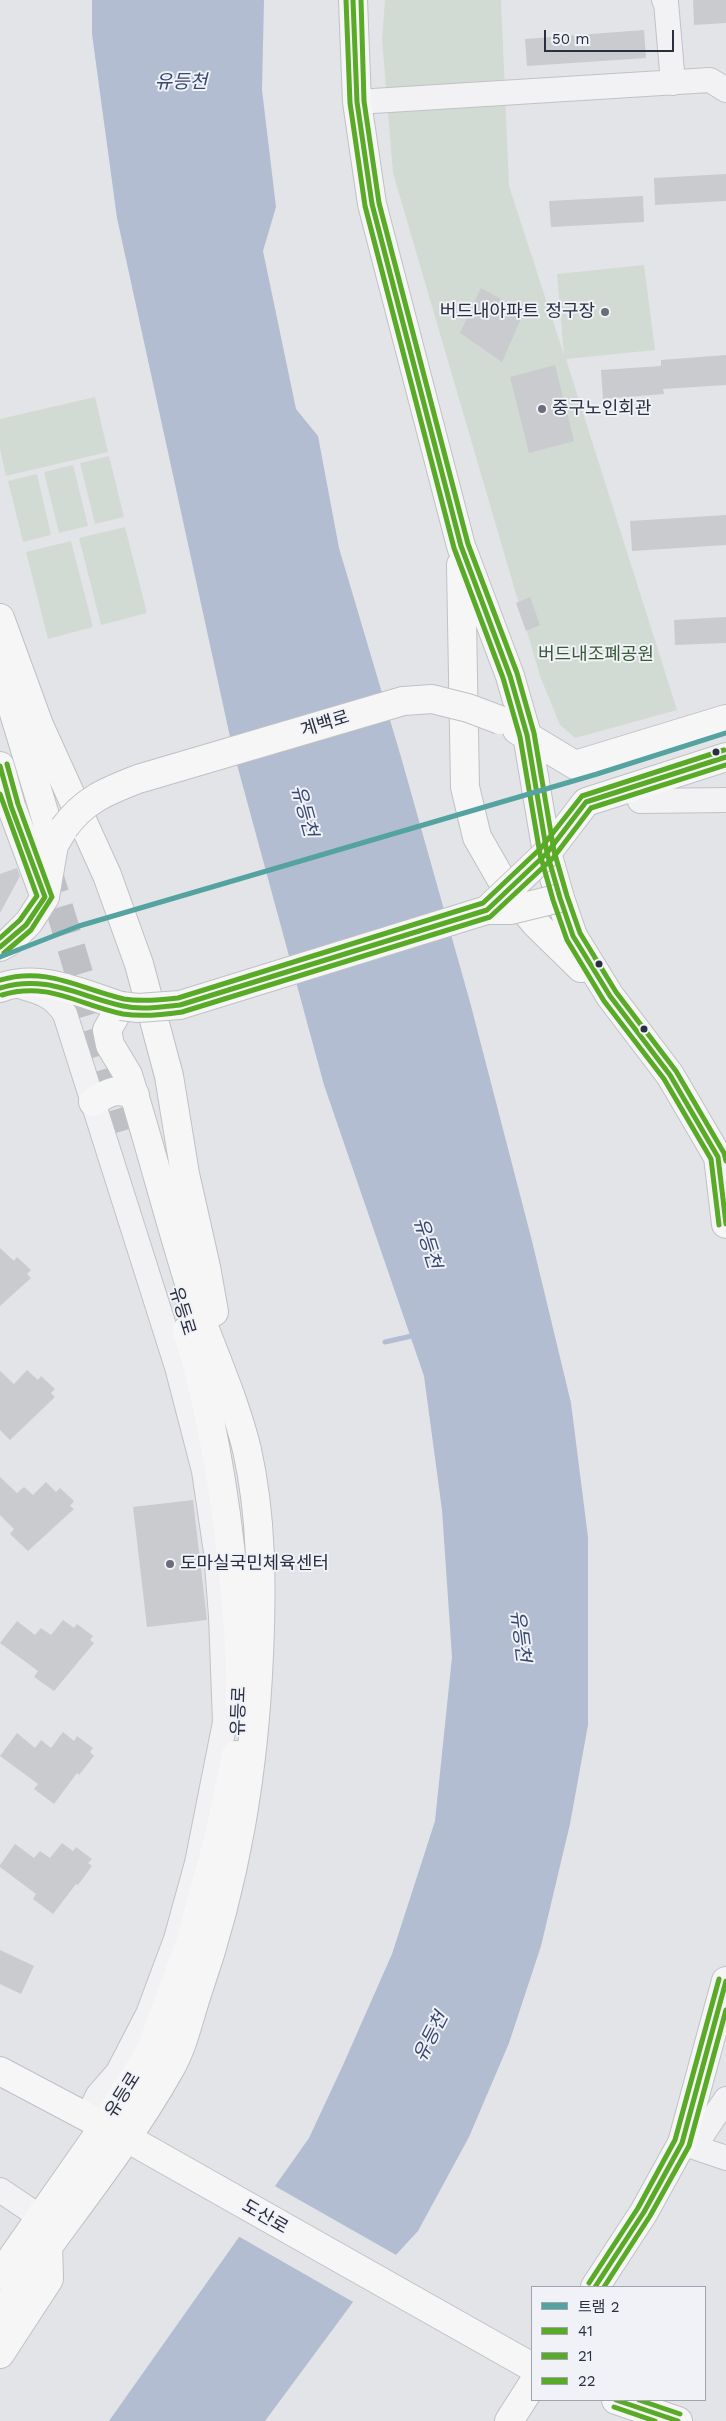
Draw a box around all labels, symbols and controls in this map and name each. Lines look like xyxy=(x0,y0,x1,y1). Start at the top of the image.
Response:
scale bar xyxy=(546,20,676,52)
text: 50 m xyxy=(552,30,589,48)
water label: 유등천 xyxy=(155,71,207,93)
place label: 버드내아파트 정구장 xyxy=(440,301,595,323)
marker: 버드내아파트 정구장 xyxy=(599,306,611,318)
place label: 중구노인회관 xyxy=(552,398,651,420)
marker: 중구노인회관 xyxy=(536,403,548,415)
park label: 버드내조폐공원 xyxy=(538,644,654,666)
street label: 계백로 xyxy=(298,706,352,742)
unlabelled marker xyxy=(711,747,721,757)
water label: 유등천 xyxy=(286,783,322,839)
unlabelled marker xyxy=(594,959,604,969)
unlabelled marker xyxy=(639,1024,649,1034)
water label: 유등천 xyxy=(408,1215,446,1271)
street label: 유등로 xyxy=(164,1284,200,1338)
place label: 도마실국민체육센터 xyxy=(180,1553,329,1575)
marker: 도마실국민체육센터 xyxy=(164,1558,176,1570)
water label: 유등천 xyxy=(505,1609,535,1663)
street label: 유등로 xyxy=(227,1686,251,1736)
water label: 유등천 xyxy=(409,2008,453,2066)
street label: 유등로 xyxy=(101,2068,145,2122)
street label: 도산로 xyxy=(238,2195,292,2239)
legend xyxy=(531,2286,706,2401)
text: 트램 2 xyxy=(578,2298,619,2316)
text: 41 xyxy=(578,2322,593,2340)
text: 21 xyxy=(578,2347,593,2365)
text: 22 xyxy=(578,2372,596,2390)

